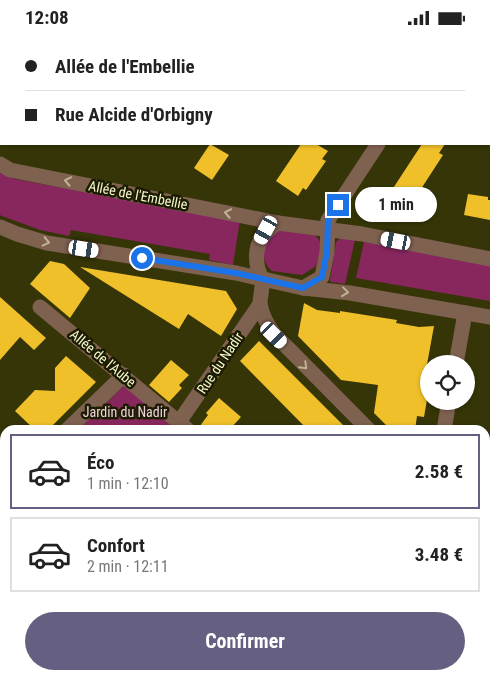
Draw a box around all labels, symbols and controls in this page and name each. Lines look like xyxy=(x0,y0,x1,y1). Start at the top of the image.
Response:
text: 12:08 xyxy=(25,6,69,29)
text: Allée de l'Embellie xyxy=(55,55,195,78)
text: Rue Alcide d'Orbigny xyxy=(55,103,213,126)
one-way arrow xyxy=(64,177,73,187)
street label: Allée de l'Embellie xyxy=(87,178,189,213)
callout: 1 min xyxy=(356,187,438,223)
route end xyxy=(327,194,349,216)
text: 1 min xyxy=(378,195,414,214)
one-way arrow xyxy=(223,208,232,218)
car xyxy=(252,213,279,247)
car xyxy=(379,231,412,251)
one-way arrow xyxy=(42,236,51,247)
car xyxy=(68,239,99,259)
route start xyxy=(131,247,153,269)
one-way arrow xyxy=(341,286,349,297)
car xyxy=(258,319,289,351)
street label: Allée de l'Aube xyxy=(67,326,139,390)
street label: Rue du Nadir xyxy=(194,329,246,397)
map controls xyxy=(420,355,475,410)
button: locate xyxy=(420,355,475,410)
one-way arrow xyxy=(299,360,308,369)
park label: Jardin du Nadir xyxy=(83,404,167,420)
icon: car xyxy=(27,449,72,494)
text: Éco xyxy=(87,451,114,474)
text: 2.58 € xyxy=(415,460,463,483)
text: 1 min · 12:10 xyxy=(87,474,169,493)
icon: car xyxy=(27,532,72,577)
text: Confort xyxy=(87,534,145,557)
text: 3.48 € xyxy=(415,543,463,566)
text: 2 min · 12:11 xyxy=(87,557,169,576)
button: Confirmer xyxy=(25,612,465,670)

